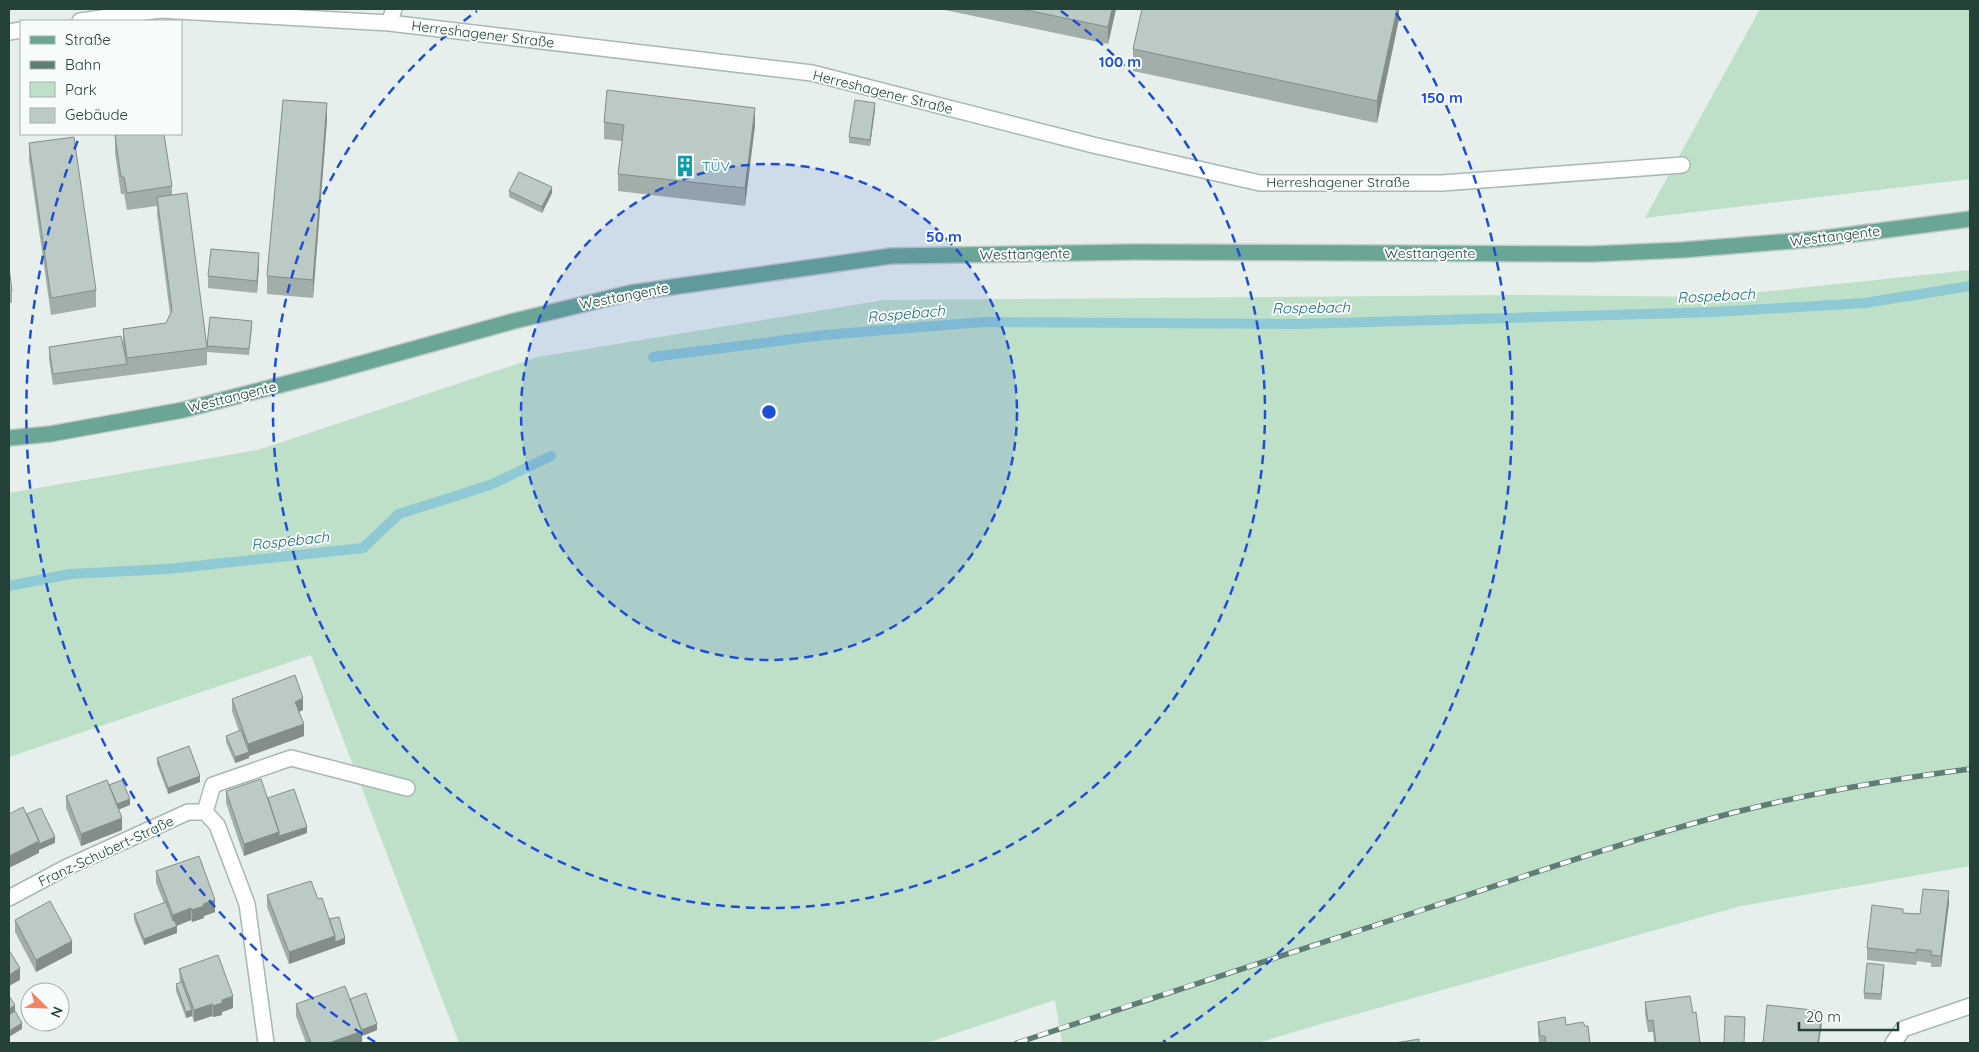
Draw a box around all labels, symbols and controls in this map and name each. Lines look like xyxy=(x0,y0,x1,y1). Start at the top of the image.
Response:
street label: Herreshagener Straße xyxy=(411,16,555,52)
legend xyxy=(20,20,182,135)
text: Straße xyxy=(65,30,111,49)
text: 100 m xyxy=(1099,52,1141,71)
text: Bahn xyxy=(65,55,101,74)
street label: Herreshagener Straße xyxy=(811,66,955,118)
text: Park xyxy=(65,80,97,99)
text: 150 m xyxy=(1421,88,1463,107)
text: Gebäude xyxy=(65,105,128,124)
building icon: TÜV xyxy=(672,153,698,179)
place label: TÜV xyxy=(702,157,730,175)
street label: Herreshagener Straße xyxy=(1266,173,1410,191)
street label: Westtangente xyxy=(1789,222,1881,250)
text: 50 m xyxy=(926,227,962,246)
street label: Westtangente xyxy=(979,244,1071,264)
street label: Westtangente xyxy=(1385,244,1476,262)
street label: Westtangente xyxy=(578,278,670,314)
water label: Rospebach xyxy=(1676,284,1756,307)
water label: Rospebach xyxy=(1272,297,1351,318)
water label: Rospebach xyxy=(866,301,946,326)
street label: Westtangente xyxy=(186,377,278,417)
centre of rings xyxy=(760,403,778,421)
water label: Rospebach xyxy=(250,527,330,554)
street label: Franz-Schubert-Straße xyxy=(35,812,177,890)
north arrow xyxy=(20,982,70,1032)
scale bar xyxy=(1799,1000,1898,1032)
text: N xyxy=(47,1004,67,1020)
text: 20 m xyxy=(1806,1007,1841,1026)

